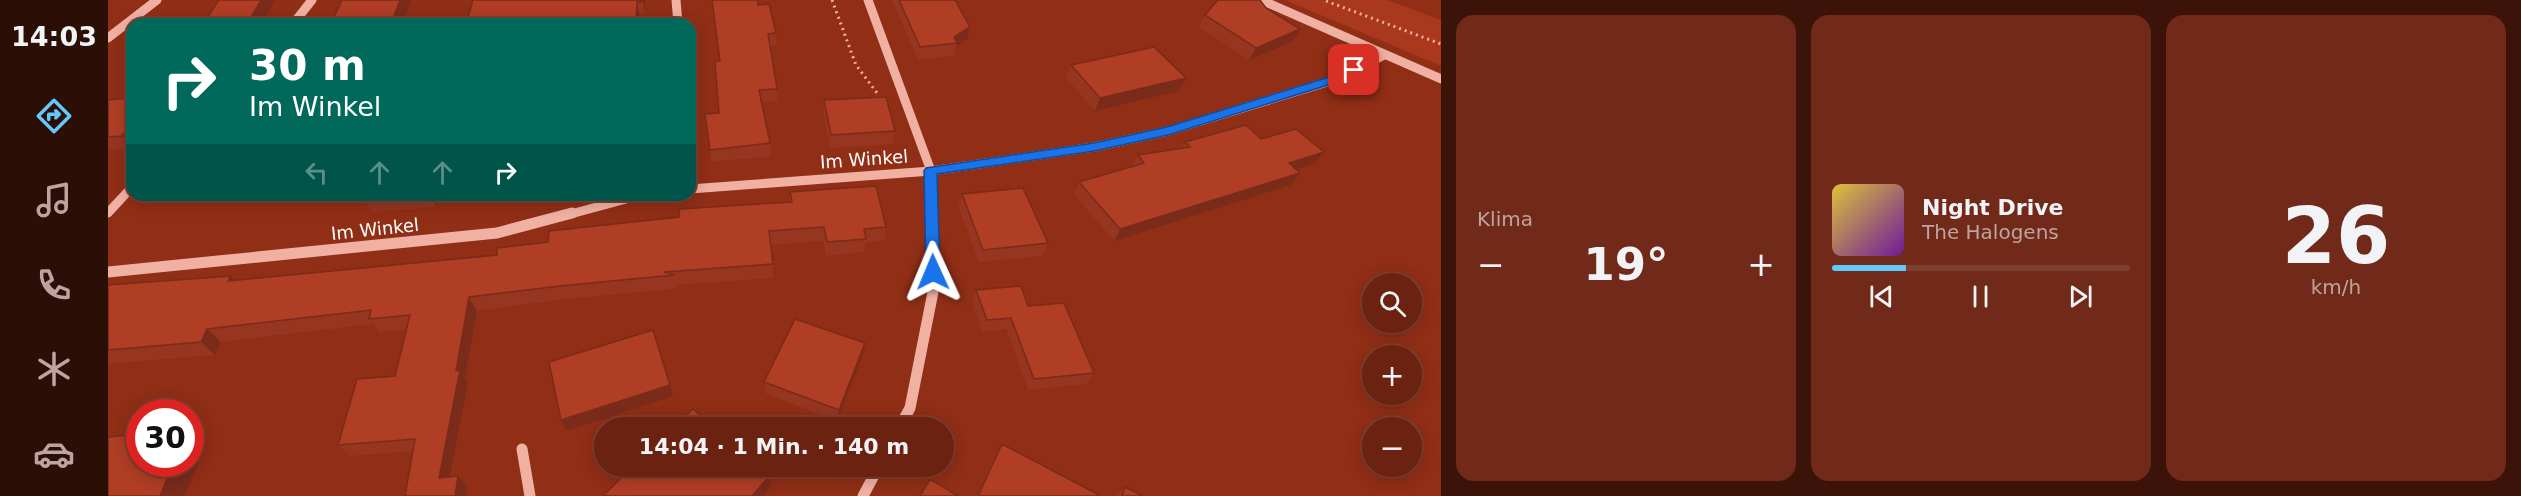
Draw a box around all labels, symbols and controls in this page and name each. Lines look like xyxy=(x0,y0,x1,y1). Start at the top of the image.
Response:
text: 14:03 xyxy=(11,21,97,52)
text: 30 m xyxy=(249,41,366,90)
icon: right xyxy=(150,42,228,120)
pin xyxy=(1328,44,1379,95)
icon: arrive xyxy=(1337,53,1370,86)
text: Im Winkel xyxy=(249,91,381,122)
icon: directions xyxy=(33,95,75,137)
street label: Im Winkel xyxy=(819,145,909,173)
icon: left xyxy=(300,156,333,189)
icon: ahead xyxy=(363,156,396,189)
icon: ahead xyxy=(426,156,459,189)
icon: right xyxy=(489,156,522,189)
icon: music xyxy=(33,179,75,221)
text: 26 xyxy=(2282,191,2390,281)
text: Night Drive xyxy=(1922,195,2063,220)
text: Klima xyxy=(1477,207,1533,231)
street label: Im Winkel xyxy=(330,214,420,244)
text: The Halogens xyxy=(1922,220,2059,244)
text: 19° xyxy=(1583,238,1669,291)
position arrow xyxy=(901,240,965,304)
text: − xyxy=(1477,245,1505,284)
text: + xyxy=(1747,245,1775,284)
icon: phone xyxy=(33,264,75,306)
map controls xyxy=(1362,273,1422,477)
button: search xyxy=(1362,273,1422,333)
text: km/h xyxy=(2311,275,2361,299)
icon: previous xyxy=(1865,280,1898,313)
icon: pause xyxy=(1964,280,1997,313)
icon: next xyxy=(2064,280,2097,313)
button: + xyxy=(1362,345,1422,405)
icon: climate xyxy=(33,348,75,390)
speed limit sign: 30 xyxy=(126,399,204,477)
button: − xyxy=(1362,417,1422,477)
icon: car xyxy=(33,433,75,475)
text: 14:04 · 1 Min. · 140 m xyxy=(639,434,909,459)

